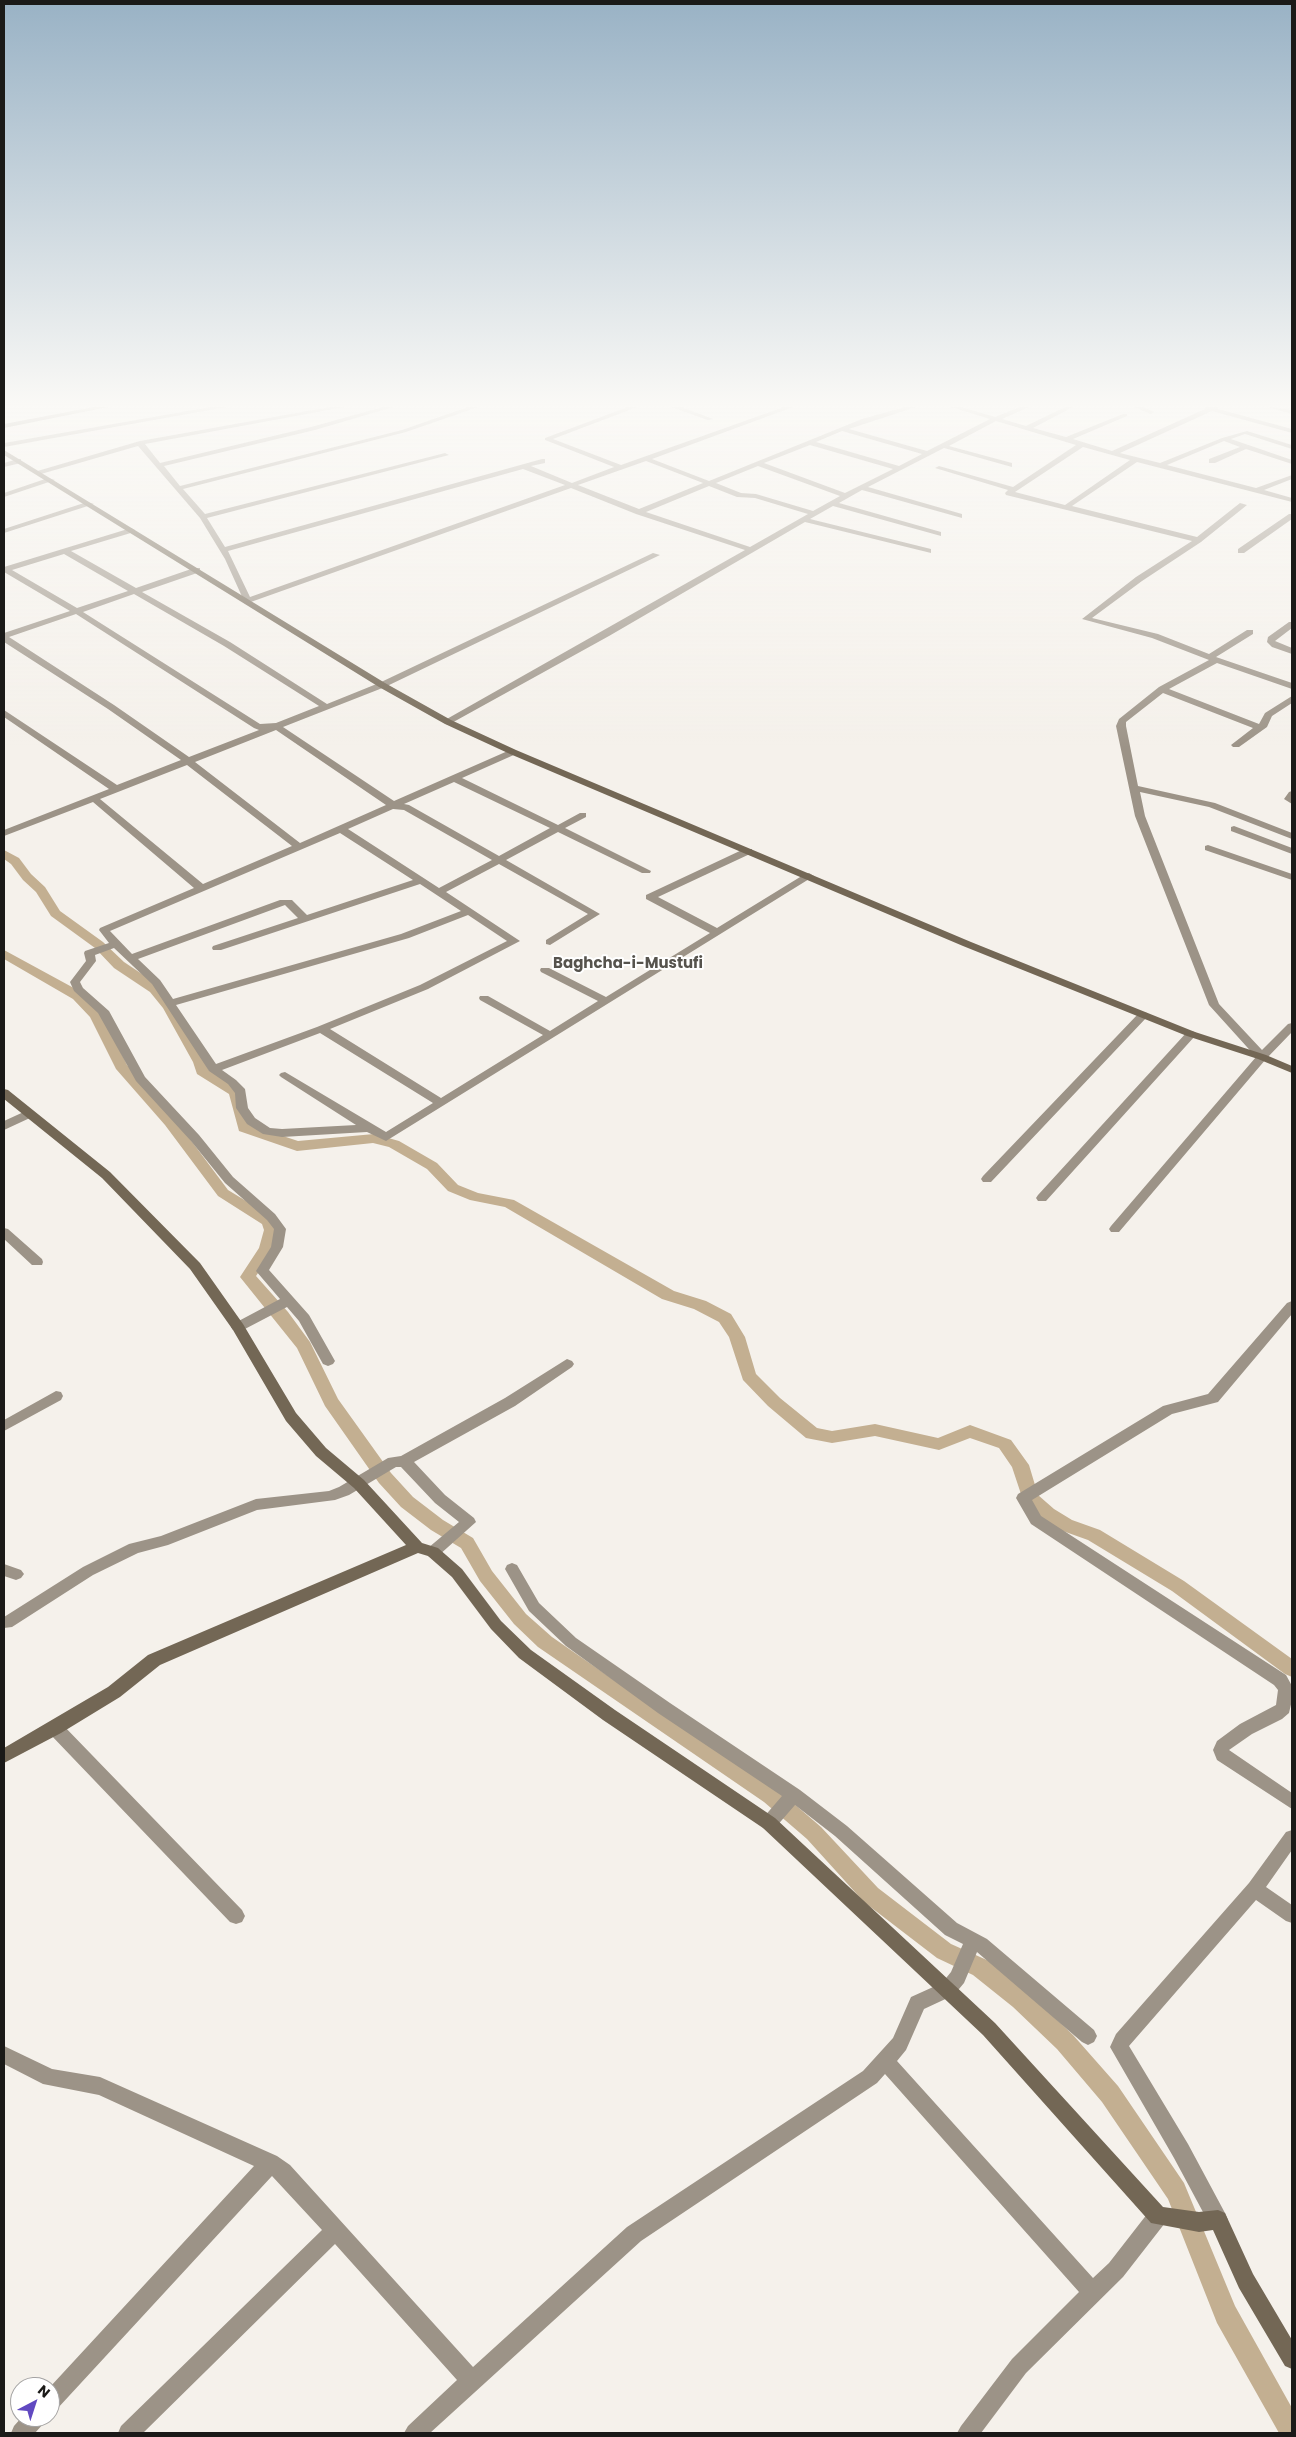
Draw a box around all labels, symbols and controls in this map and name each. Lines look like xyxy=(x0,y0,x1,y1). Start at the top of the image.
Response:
district label: Baghcha-i-Mustufi xyxy=(553,955,703,973)
north arrow xyxy=(10,2377,60,2427)
text: N xyxy=(34,2380,54,2402)

